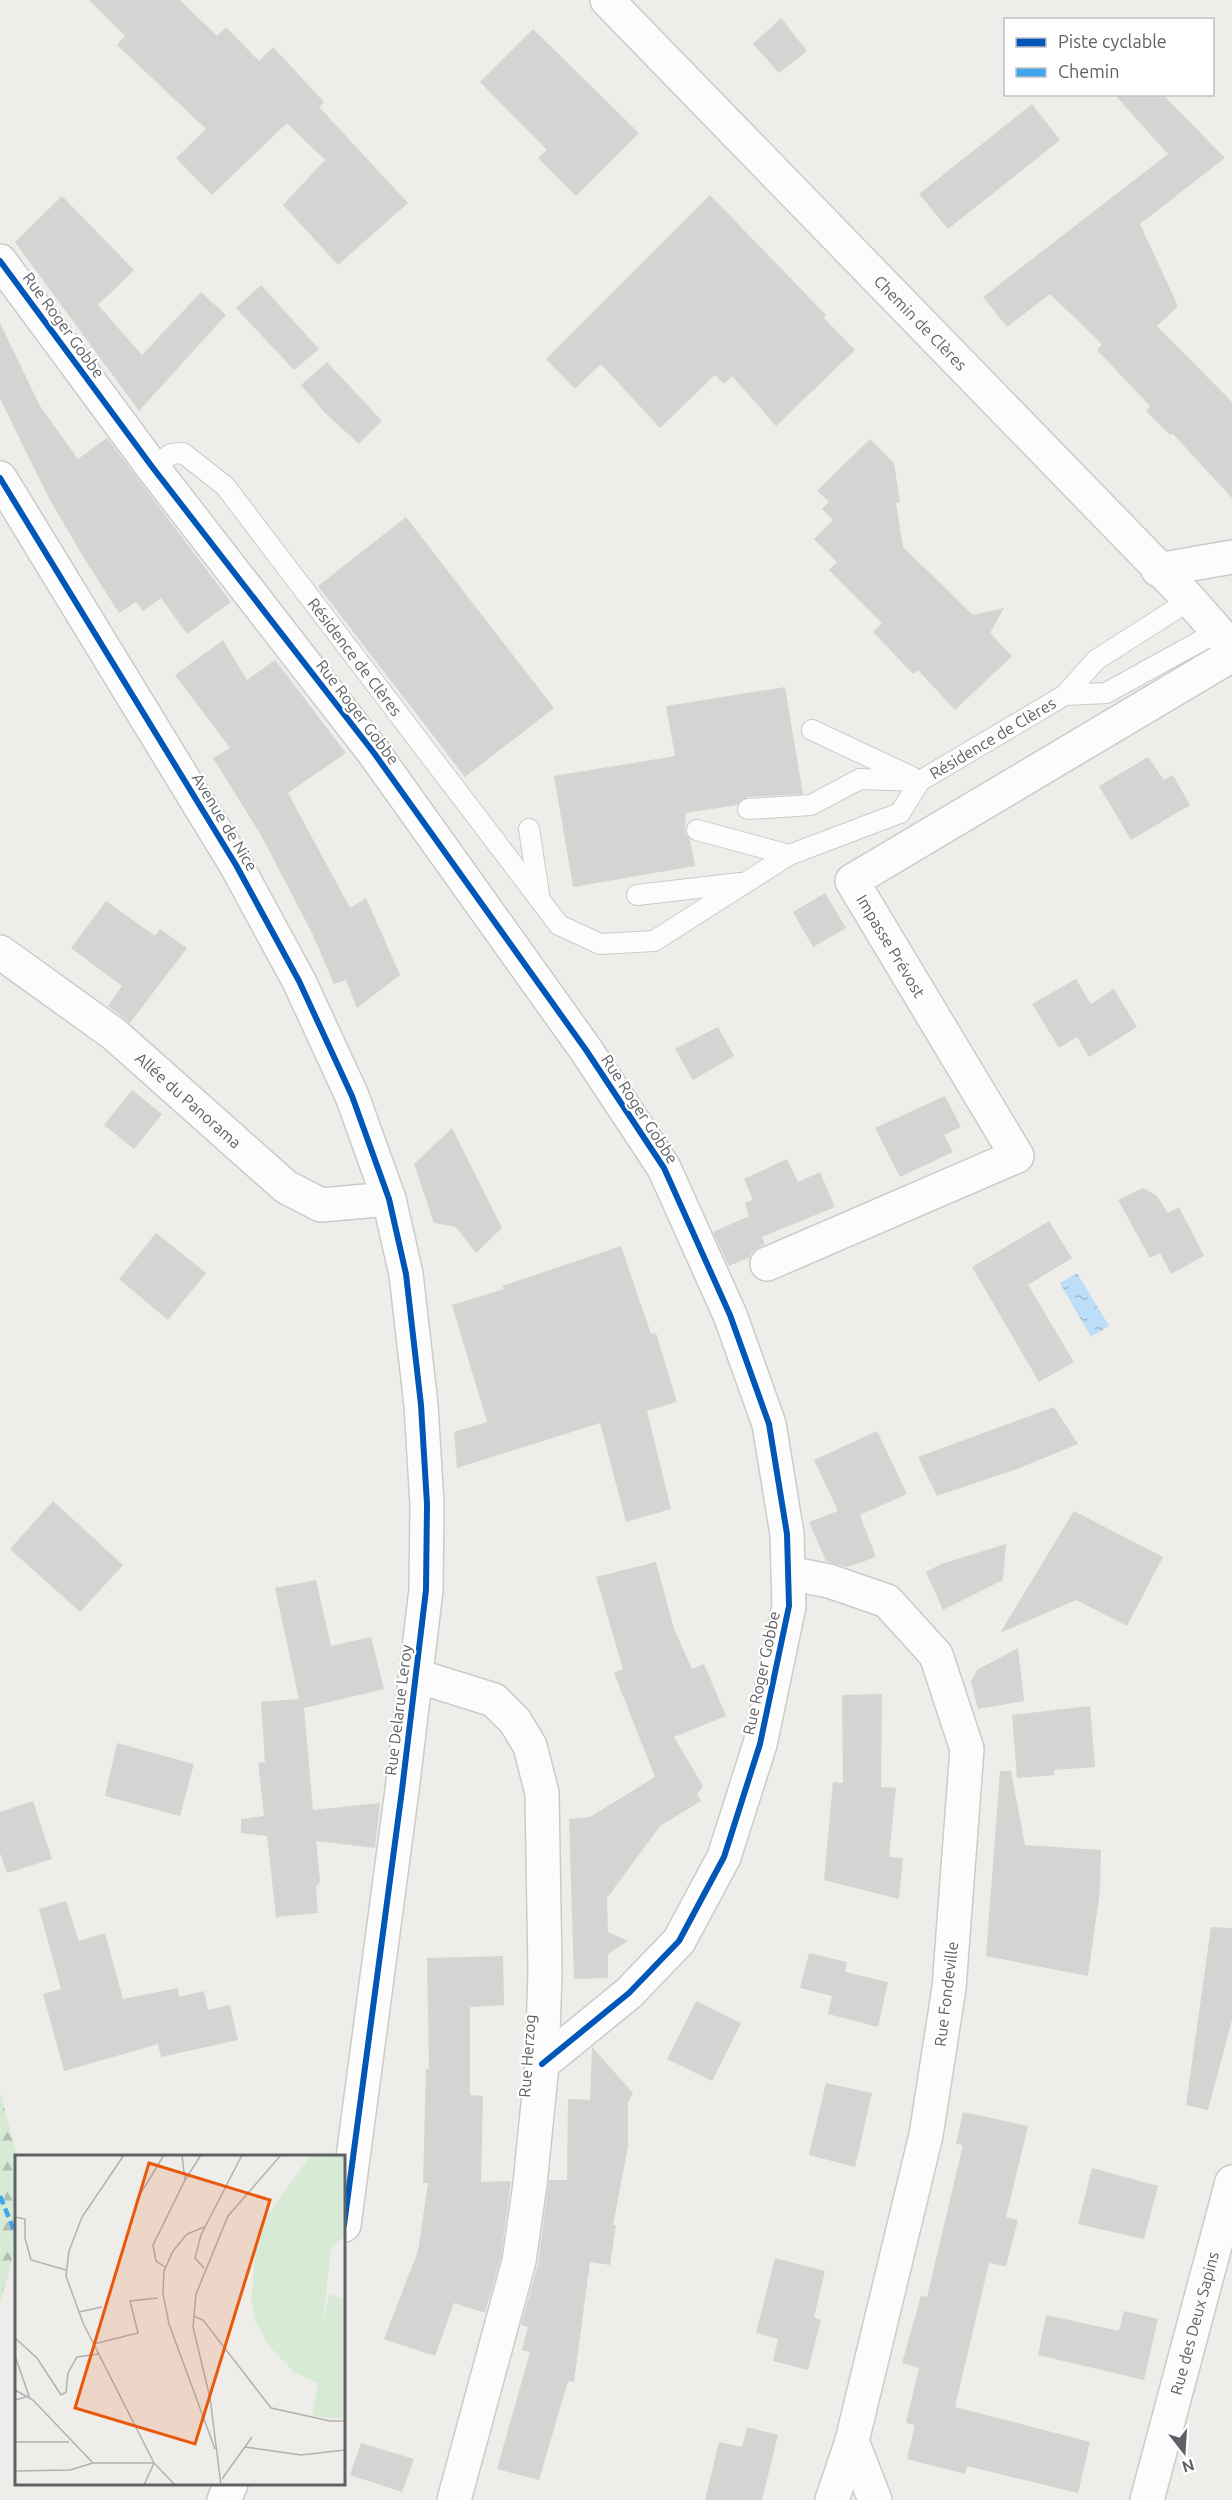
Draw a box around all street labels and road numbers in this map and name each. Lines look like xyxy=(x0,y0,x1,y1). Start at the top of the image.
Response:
street label: Rue Roger Gobbe xyxy=(20,269,108,381)
street label: Chemin de Clères xyxy=(871,272,971,374)
street label: Résidence de Clères xyxy=(304,594,406,719)
street label: Rue Roger Gobbe xyxy=(313,656,403,768)
street label: Résidence de Clères xyxy=(926,694,1059,782)
street label: Avenue de Nice xyxy=(189,770,261,874)
street label: Impasse Prévost xyxy=(853,891,929,1001)
street label: Allée du Panorama xyxy=(132,1049,245,1152)
street label: Rue Roger Gobbe xyxy=(598,1051,682,1167)
street label: Rue Roger Gobbe xyxy=(739,1609,783,1737)
street label: Rue Delarue Leroy xyxy=(381,1643,415,1777)
street label: Rue Fondeville xyxy=(931,1940,961,2048)
street label: Rue Herzog xyxy=(515,2014,539,2098)
street label: Rue des Deux Sapins xyxy=(1167,2250,1222,2397)

